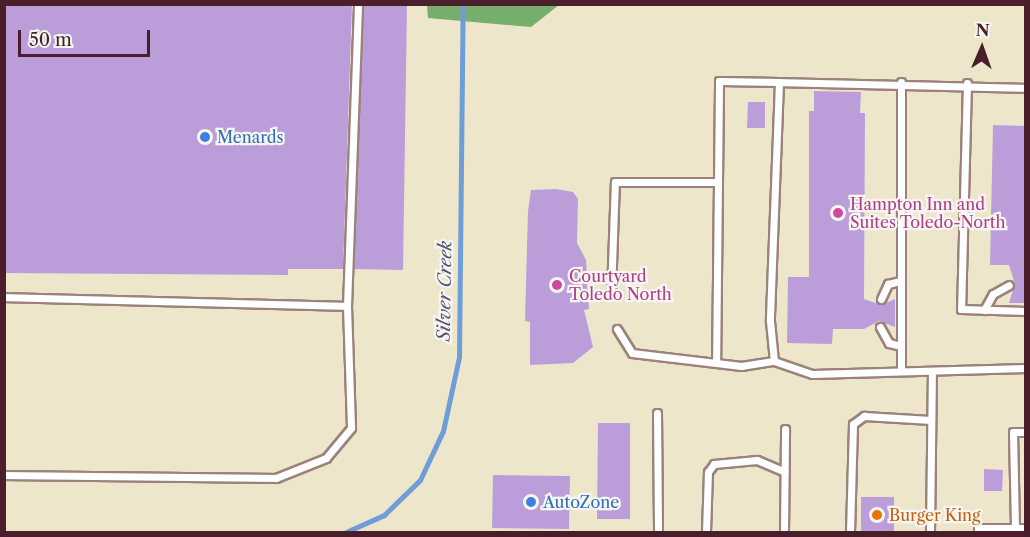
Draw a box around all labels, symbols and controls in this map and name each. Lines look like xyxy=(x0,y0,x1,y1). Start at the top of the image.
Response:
scale bar xyxy=(21,18,153,56)
north arrow xyxy=(952,18,1012,78)
text: N xyxy=(975,20,990,40)
text: 50 m xyxy=(29,29,72,51)
place label: Menards xyxy=(217,127,283,147)
marker: Menards xyxy=(198,130,212,144)
place label: Hampton Inn and Suites Toledo-North xyxy=(850,194,1006,232)
marker: Hampton Inn and Suites Toledo-North xyxy=(831,206,845,220)
water label: Silver Creek xyxy=(433,241,457,341)
place label: Courtyard Toledo North xyxy=(569,266,672,304)
marker: Courtyard Toledo North xyxy=(550,278,564,292)
place label: AutoZone xyxy=(543,492,619,512)
marker: AutoZone xyxy=(524,495,538,509)
place label: Burger King xyxy=(889,505,981,525)
marker: Burger King xyxy=(870,508,884,522)

